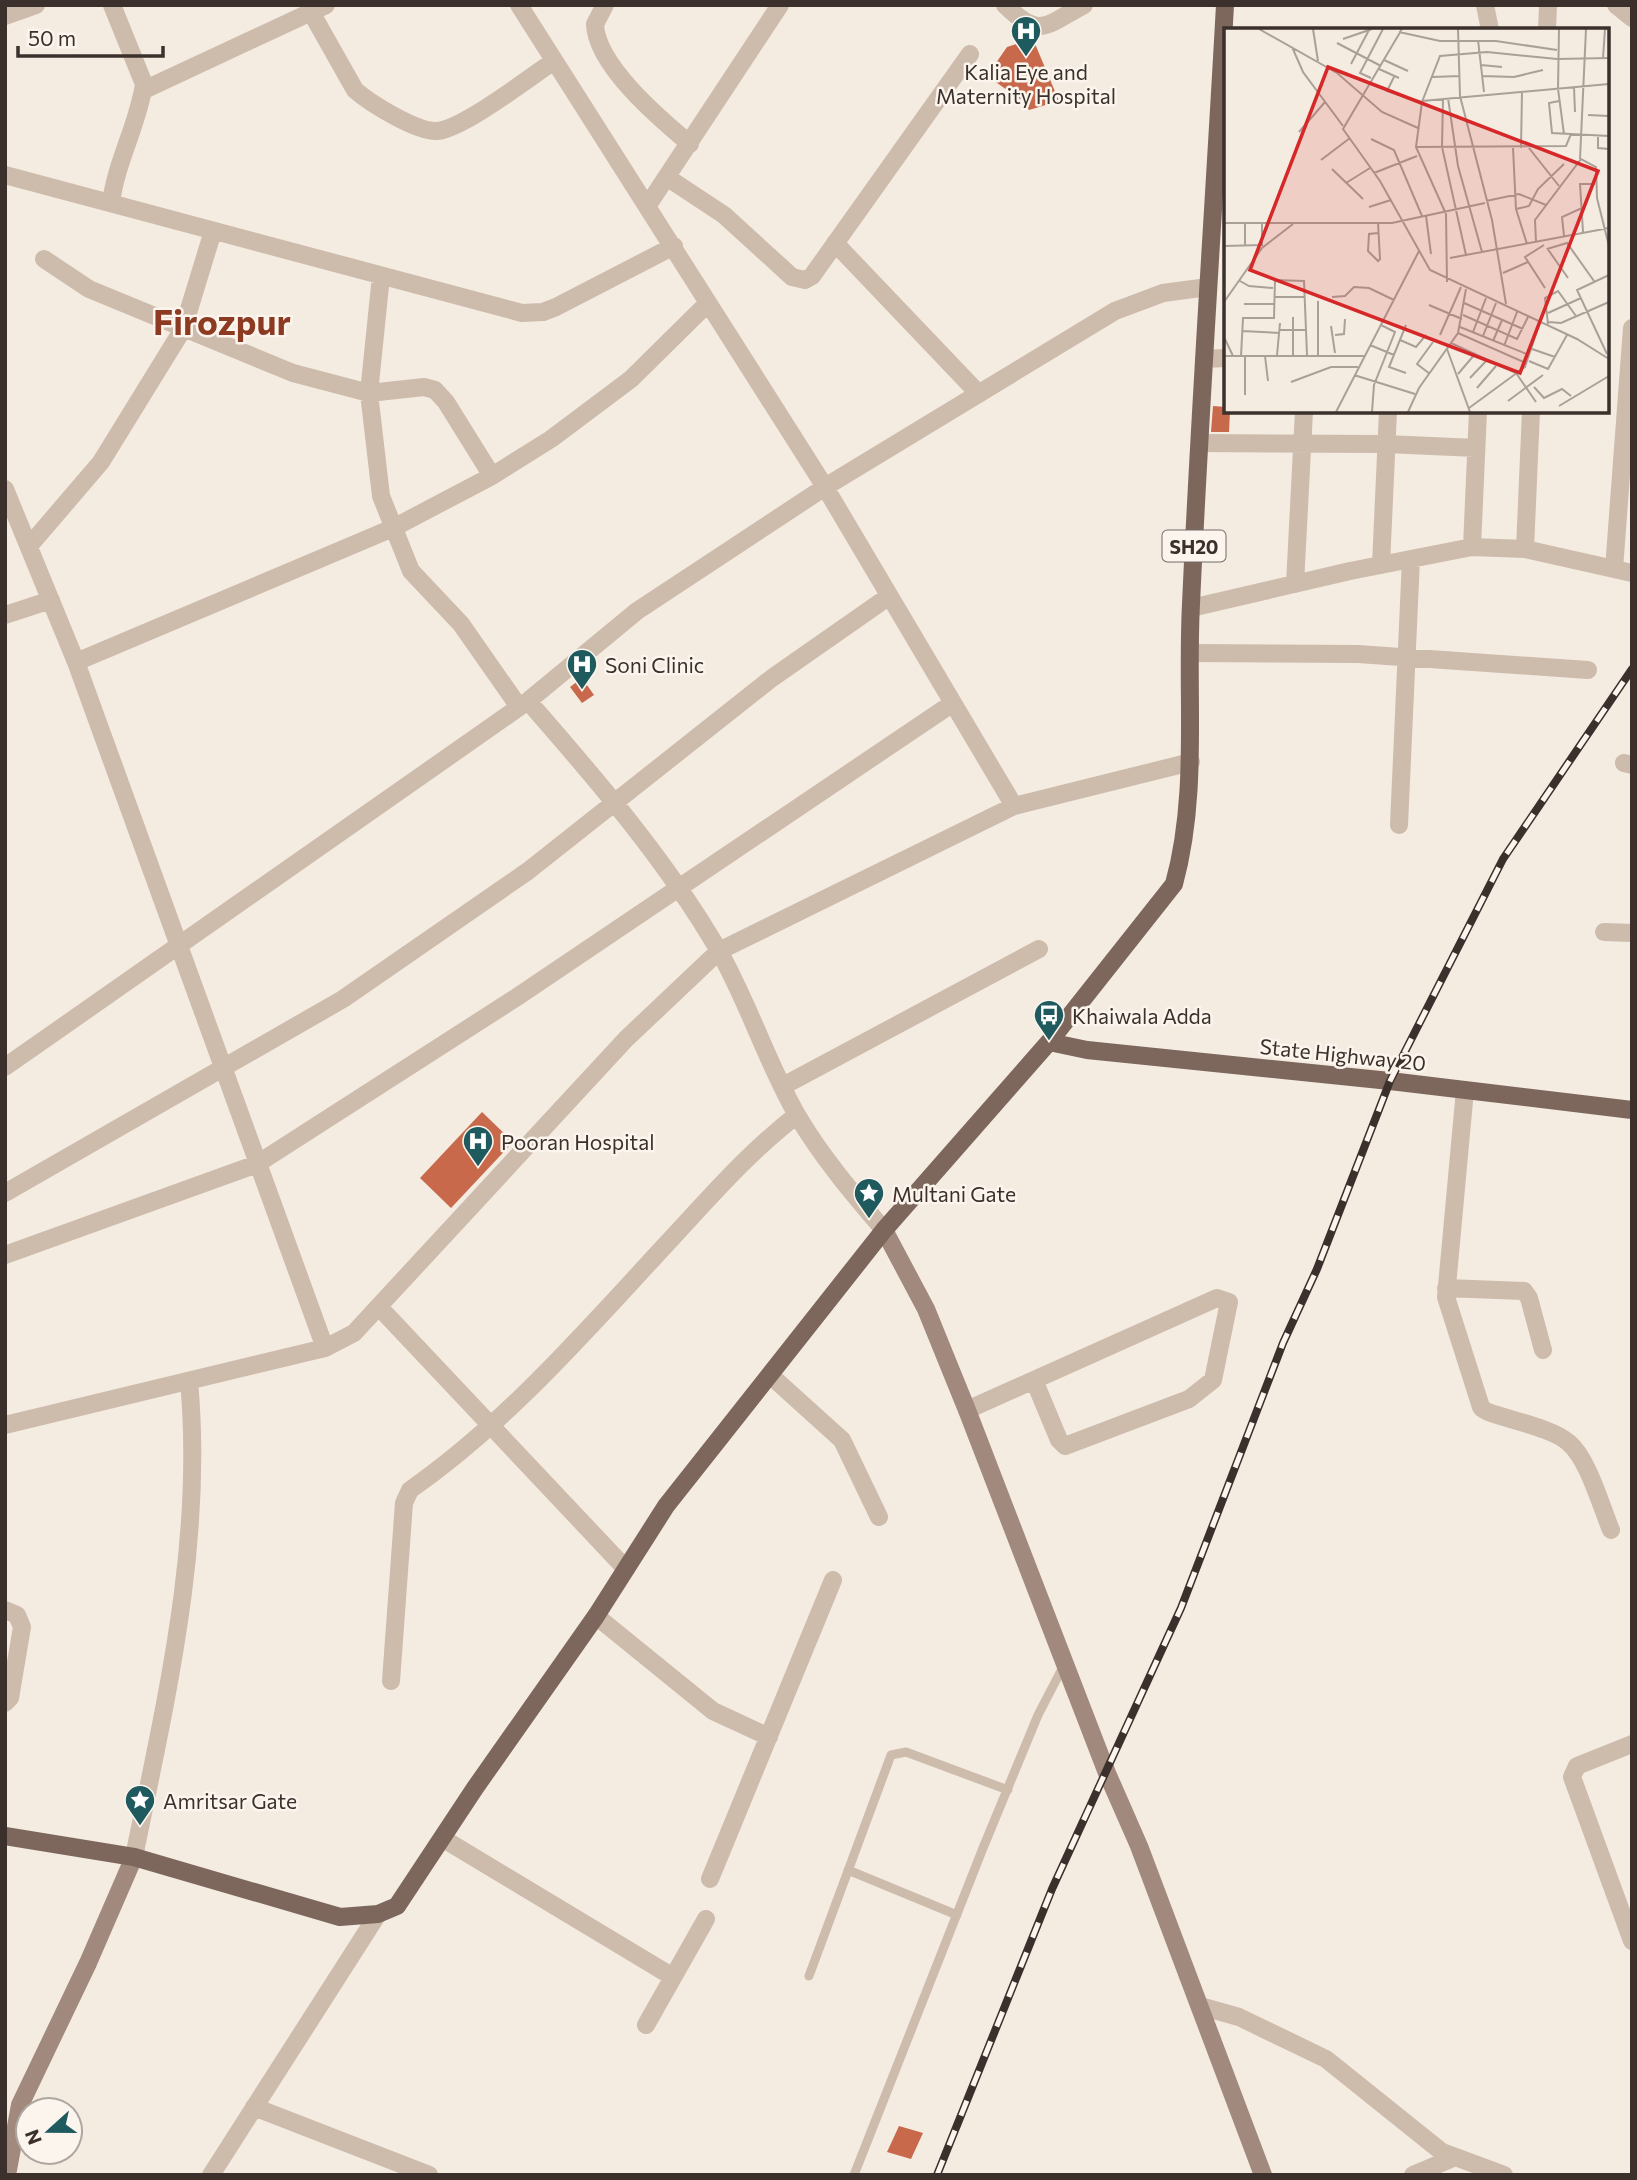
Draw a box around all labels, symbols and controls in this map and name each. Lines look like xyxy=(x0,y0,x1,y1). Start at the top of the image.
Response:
scale bar xyxy=(18,14,163,58)
hospital icon: Kalia Eye and Maternity Hospital xyxy=(1009,14,1043,58)
text: 50 m xyxy=(28,25,76,50)
inset map xyxy=(1224,28,1609,413)
place label: Kalia Eye and Maternity Hospital xyxy=(936,59,1116,108)
district label: Firozpur xyxy=(153,299,291,342)
road number: SH20 xyxy=(1162,530,1226,562)
hospital icon: Soni Clinic xyxy=(565,647,599,691)
place label: Soni Clinic xyxy=(605,652,704,677)
bus stop icon: Khaiwala Adda xyxy=(1032,998,1066,1042)
place label: Khaiwala Adda xyxy=(1072,1003,1212,1028)
street label: State Highway 20 xyxy=(1259,1033,1427,1075)
hospital icon: Pooran Hospital xyxy=(461,1124,495,1168)
place label: Pooran Hospital xyxy=(501,1129,655,1154)
place icon: Multani Gate xyxy=(852,1176,886,1220)
place label: Multani Gate xyxy=(892,1181,1016,1206)
place icon: Amritsar Gate xyxy=(123,1783,157,1827)
place label: Amritsar Gate xyxy=(163,1788,297,1813)
north arrow xyxy=(14,2096,84,2166)
text: N xyxy=(19,2126,46,2148)

